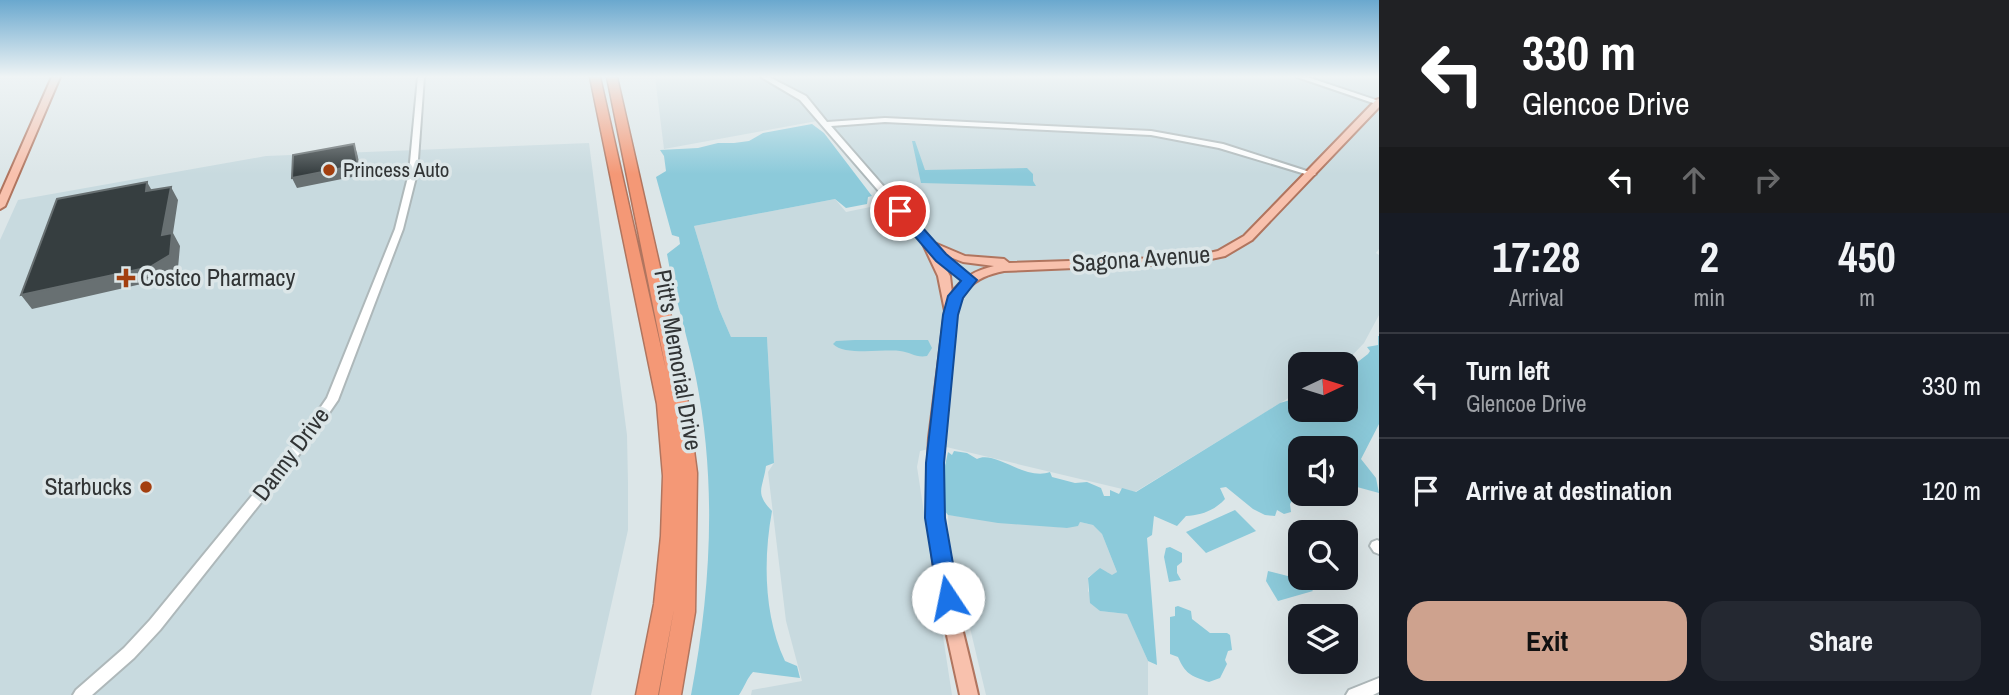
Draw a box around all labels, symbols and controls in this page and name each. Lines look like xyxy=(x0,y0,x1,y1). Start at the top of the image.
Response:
text: 330 m xyxy=(1522,19,1636,85)
icon: left xyxy=(1407,28,1498,119)
text: Glencoe Drive xyxy=(1522,82,1690,125)
place label: Princess Auto xyxy=(343,155,449,184)
icon: left xyxy=(1602,161,1640,199)
icon: ahead xyxy=(1675,161,1713,199)
icon: right xyxy=(1748,161,1786,199)
marker: Princess Auto xyxy=(321,162,337,178)
pin xyxy=(870,181,930,241)
icon: arrive xyxy=(881,192,919,230)
text: 17:28 xyxy=(1492,229,1580,285)
text: 2 xyxy=(1700,229,1719,285)
text: 450 xyxy=(1838,229,1896,285)
street label: Sagona Avenue xyxy=(1071,237,1211,279)
place label: Costco Pharmacy xyxy=(140,261,295,293)
street label: Pitt's Memorial Drive xyxy=(647,267,711,453)
marker: Costco Pharmacy xyxy=(118,270,134,286)
text: Arrival xyxy=(1509,282,1564,313)
text: min xyxy=(1694,282,1725,313)
text: m xyxy=(1859,282,1875,313)
north arrow xyxy=(1288,352,1358,422)
map controls xyxy=(1288,352,1358,674)
text: Turn left xyxy=(1466,353,1550,388)
icon: left xyxy=(1407,367,1445,405)
text: 330 m xyxy=(1922,368,1981,403)
text: Glencoe Drive xyxy=(1466,388,1587,419)
street label: Danny Drive xyxy=(245,400,336,507)
button: sound xyxy=(1288,436,1358,506)
place label: Starbucks xyxy=(44,470,132,502)
icon: arrive xyxy=(1407,472,1445,510)
text: Arrive at destination xyxy=(1466,473,1672,508)
text: 120 m xyxy=(1922,473,1981,508)
marker: Starbucks xyxy=(138,479,154,495)
button: search xyxy=(1288,520,1358,590)
position arrow xyxy=(911,561,985,635)
button: Exit xyxy=(1407,601,1687,681)
button: Share xyxy=(1701,601,1981,681)
button: layers xyxy=(1288,604,1358,674)

